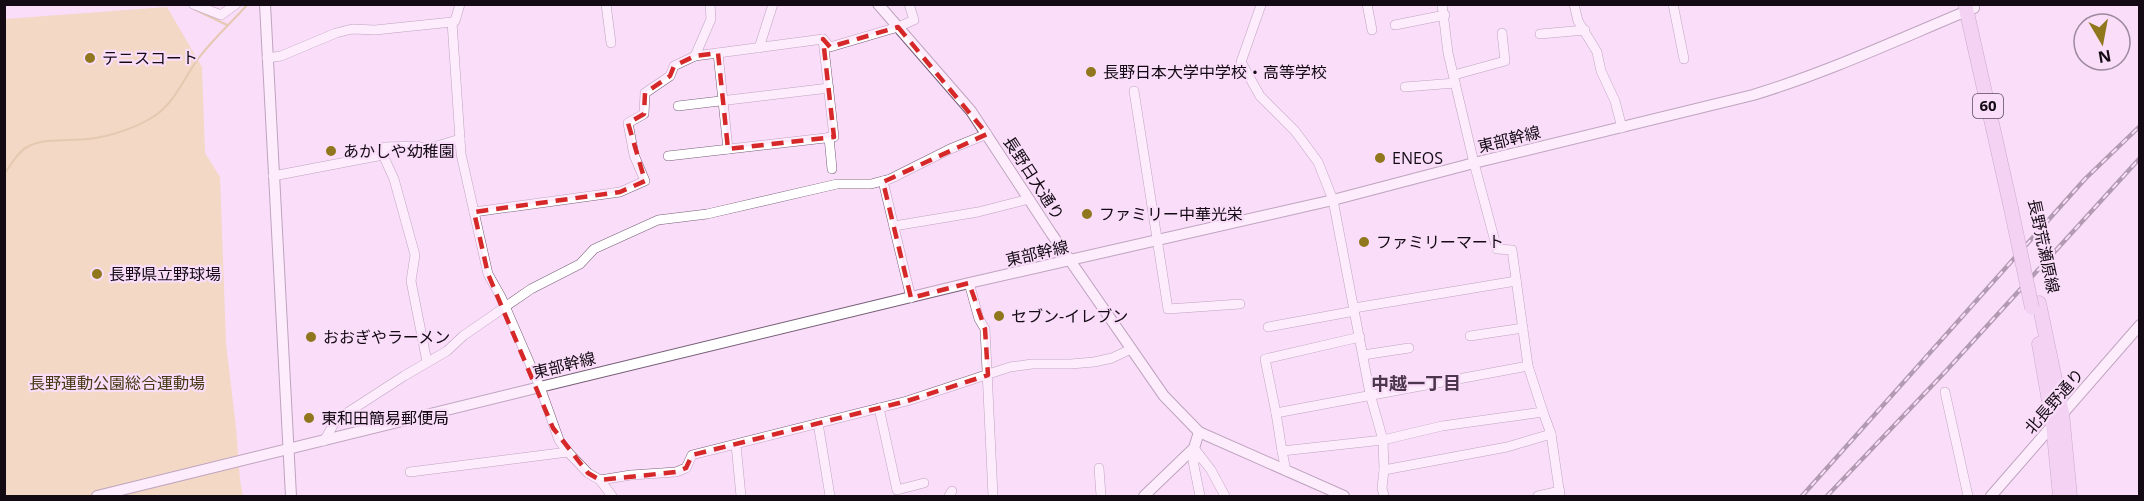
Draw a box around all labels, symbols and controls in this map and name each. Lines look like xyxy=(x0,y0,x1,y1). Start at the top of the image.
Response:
north arrow xyxy=(2072,12,2132,72)
text: N xyxy=(2096,45,2113,69)
place label: テニスコート xyxy=(102,47,198,69)
marker: テニスコート xyxy=(83,51,97,65)
place label: 長野日本大学中学校・高等学校 xyxy=(1103,61,1327,83)
marker: 長野日本大学中学校・高等学校 xyxy=(1084,65,1098,79)
road number: 60 xyxy=(1973,94,2003,118)
street label: 東部幹線 xyxy=(1475,121,1543,157)
street label: 長野日大通り xyxy=(999,132,1069,224)
place label: あかしや幼稚園 xyxy=(343,140,455,162)
marker: あかしや幼稚園 xyxy=(324,144,338,158)
place label: ENEOS xyxy=(1392,147,1443,169)
marker: ENEOS xyxy=(1373,151,1387,165)
street label: 長野荒瀬原線 xyxy=(2023,197,2065,295)
place label: ファミリー中華光栄 xyxy=(1099,203,1243,225)
marker: ファミリー中華光栄 xyxy=(1080,207,1094,221)
place label: ファミリーマート xyxy=(1376,231,1504,253)
street label: 東部幹線 xyxy=(1003,235,1071,271)
marker: ファミリーマート xyxy=(1357,235,1371,249)
place label: 長野県立野球場 xyxy=(109,263,221,285)
marker: 長野県立野球場 xyxy=(90,267,104,281)
place label: セブン-イレブン xyxy=(1011,305,1128,327)
marker: セブン-イレブン xyxy=(992,309,1006,323)
place label: おおぎやラーメン xyxy=(323,326,450,348)
marker: おおぎやラーメン xyxy=(304,330,318,344)
street label: 東部幹線 xyxy=(530,347,598,383)
street label: 北長野通り xyxy=(2019,364,2089,438)
district label: 中越一丁目 xyxy=(1371,371,1461,395)
park label: 長野運動公園総合運動場 xyxy=(29,372,205,394)
place label: 東和田簡易郵便局 xyxy=(321,407,449,429)
marker: 東和田簡易郵便局 xyxy=(302,411,316,425)

